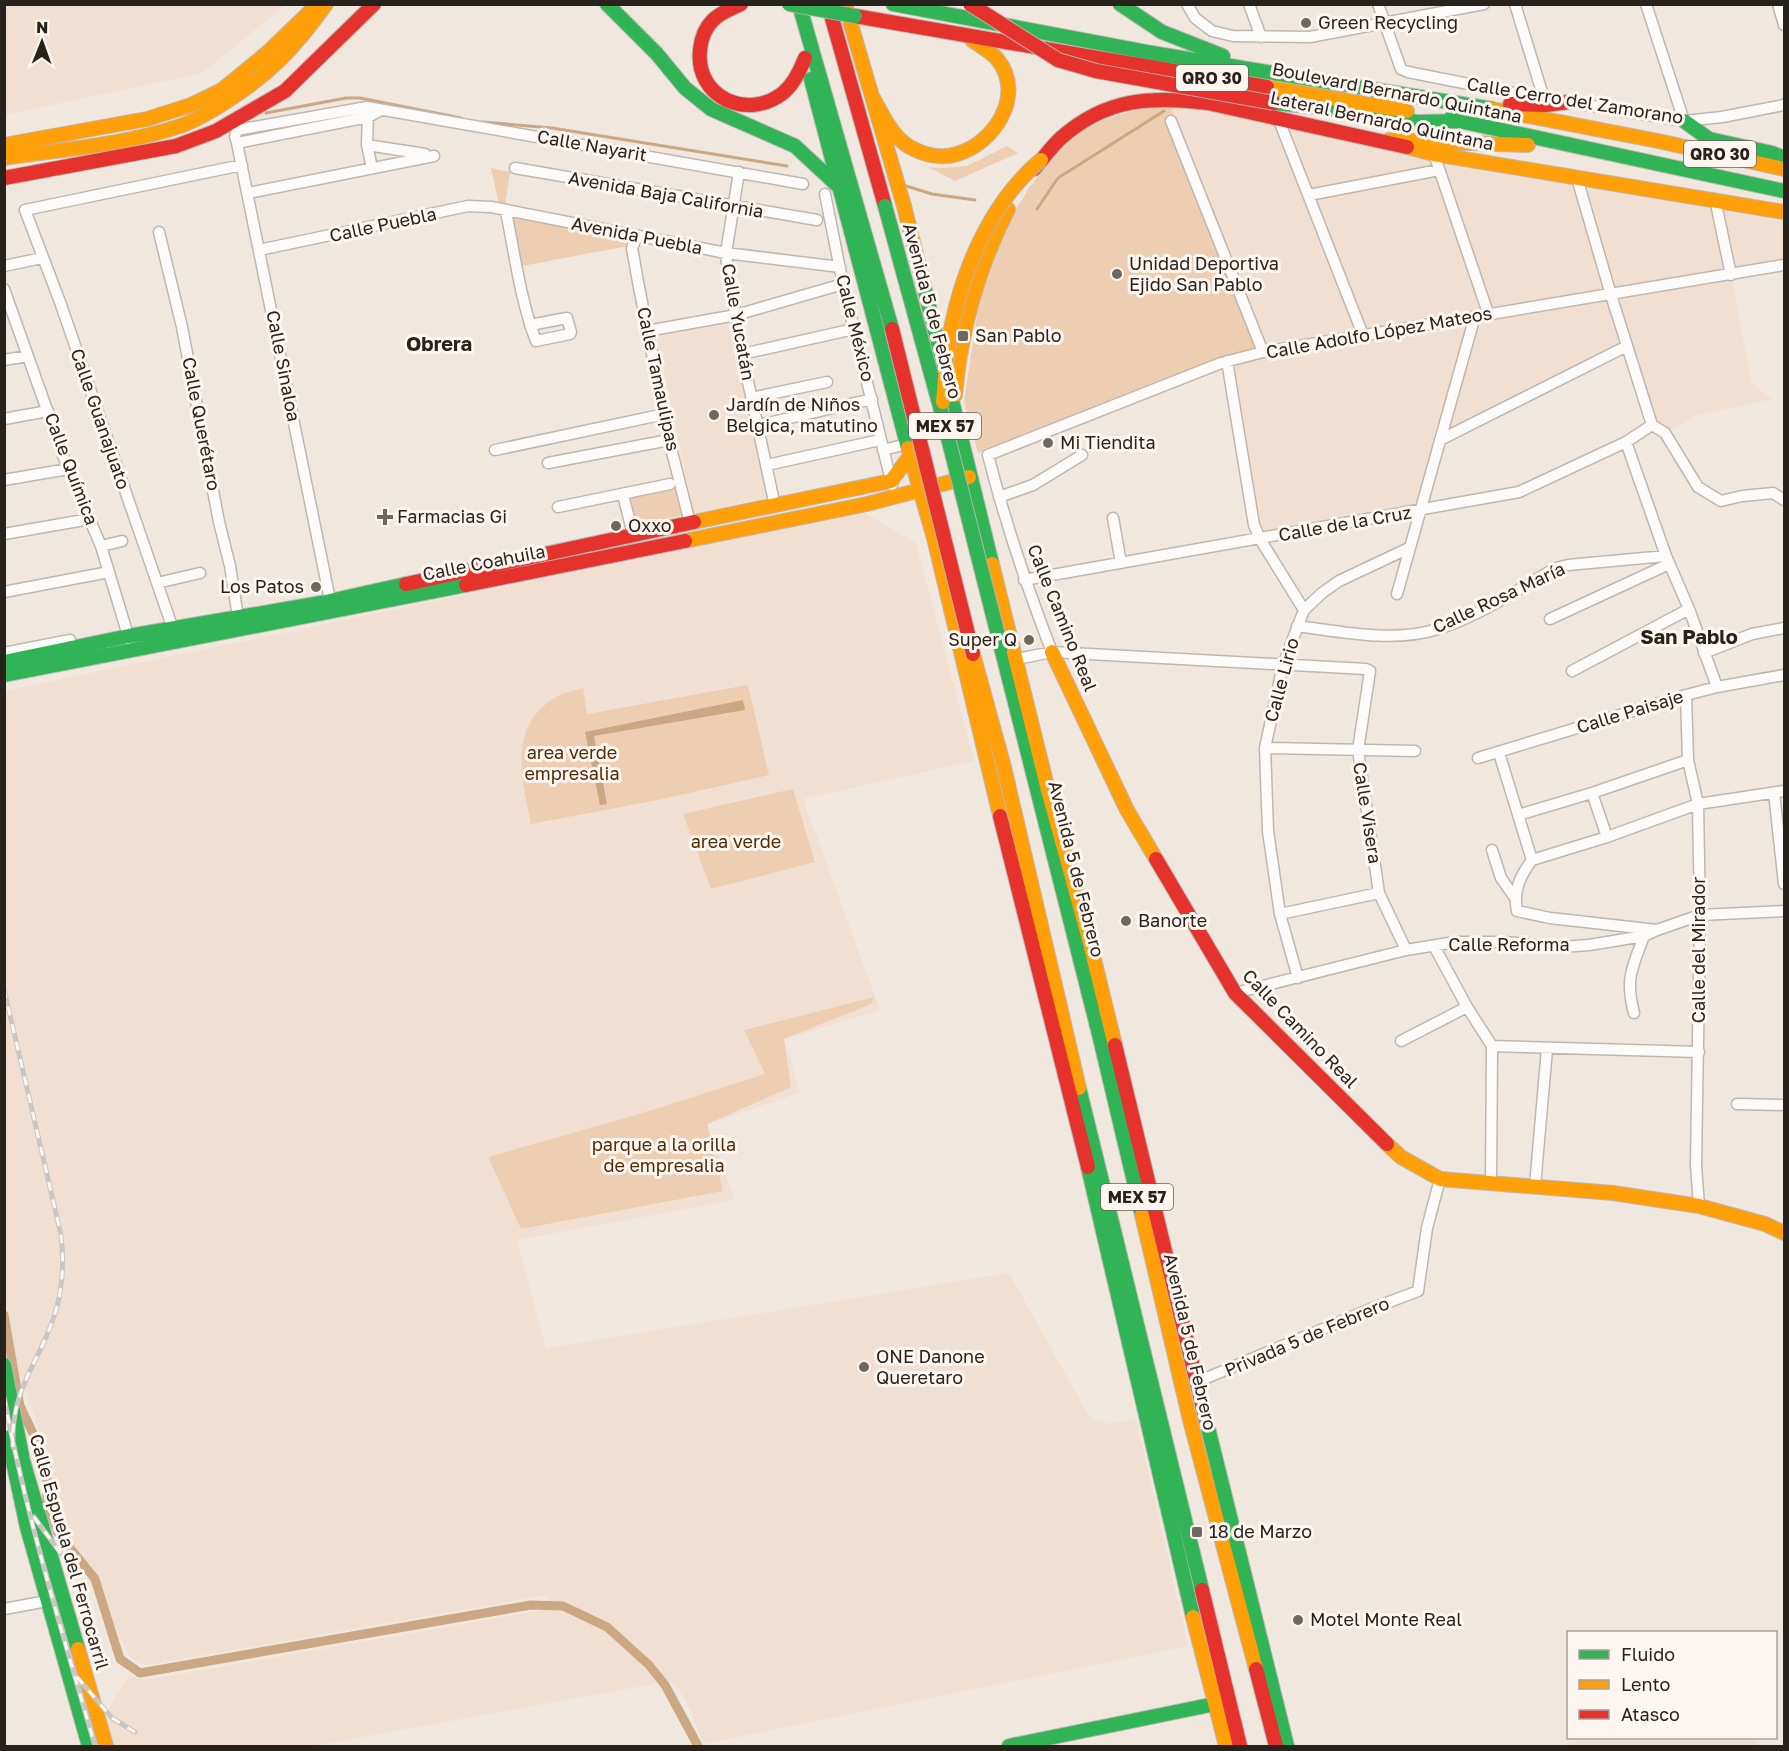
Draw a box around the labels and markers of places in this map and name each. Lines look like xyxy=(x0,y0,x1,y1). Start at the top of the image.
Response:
place label: Green Recycling xyxy=(1318,11,1458,33)
marker: Green Recycling xyxy=(1299,16,1313,30)
place label: Unidad Deportiva Ejido San Pablo xyxy=(1129,252,1279,295)
marker: Unidad Deportiva Ejido San Pablo xyxy=(1110,267,1124,281)
place label: San Pablo xyxy=(975,324,1062,346)
marker: San Pablo xyxy=(956,329,970,343)
place label: Jardín de Niños Belgica, matutino xyxy=(726,393,878,436)
marker: Jardín de Niños Belgica, matutino xyxy=(707,408,721,422)
place label: Mi Tiendita xyxy=(1060,431,1156,453)
marker: Mi Tiendita xyxy=(1041,436,1055,450)
place label: Farmacias Gi xyxy=(397,505,507,527)
marker: Farmacias Gi xyxy=(378,510,392,524)
place label: Oxxo xyxy=(628,514,672,536)
marker: Oxxo xyxy=(609,519,623,533)
place label: Los Patos xyxy=(220,575,304,597)
marker: Los Patos xyxy=(309,580,323,594)
place label: Super Q xyxy=(948,628,1017,650)
marker: Super Q xyxy=(1022,633,1036,647)
place label: Banorte xyxy=(1138,909,1207,931)
marker: Banorte xyxy=(1119,914,1133,928)
place label: ONE Danone Queretaro xyxy=(876,1345,985,1388)
marker: ONE Danone Queretaro xyxy=(857,1360,871,1374)
place label: 18 de Marzo xyxy=(1209,1520,1312,1542)
marker: 18 de Marzo xyxy=(1190,1525,1204,1539)
place label: Motel Monte Real xyxy=(1310,1608,1462,1630)
marker: Motel Monte Real xyxy=(1291,1613,1305,1627)

